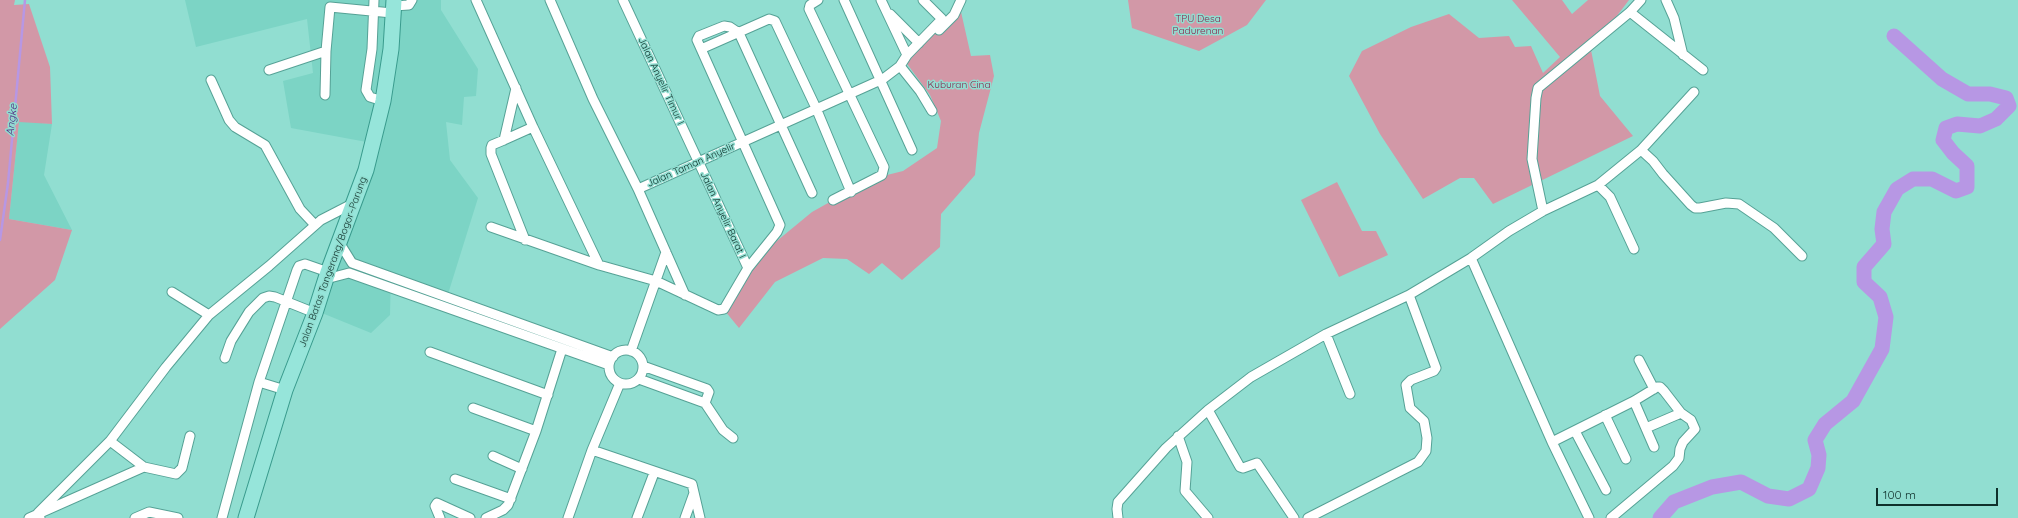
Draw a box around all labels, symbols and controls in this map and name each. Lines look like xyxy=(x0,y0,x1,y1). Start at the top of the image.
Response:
park label: TPU Desa Padurenan xyxy=(1173,13,1223,36)
street label: Jalan Anyelir Timur I xyxy=(635,35,687,127)
park label: Kuburan Cina xyxy=(928,79,990,91)
water label: Angke xyxy=(4,103,20,137)
street label: Jalan Taman Anyelir xyxy=(645,140,737,190)
street label: Jalan Anyelir Barat I xyxy=(698,170,748,260)
street label: Jalan Batas Tangerang/Bogor–Parung xyxy=(296,175,370,349)
scale bar xyxy=(1878,480,2000,506)
text: 100 m xyxy=(1883,487,1916,502)

